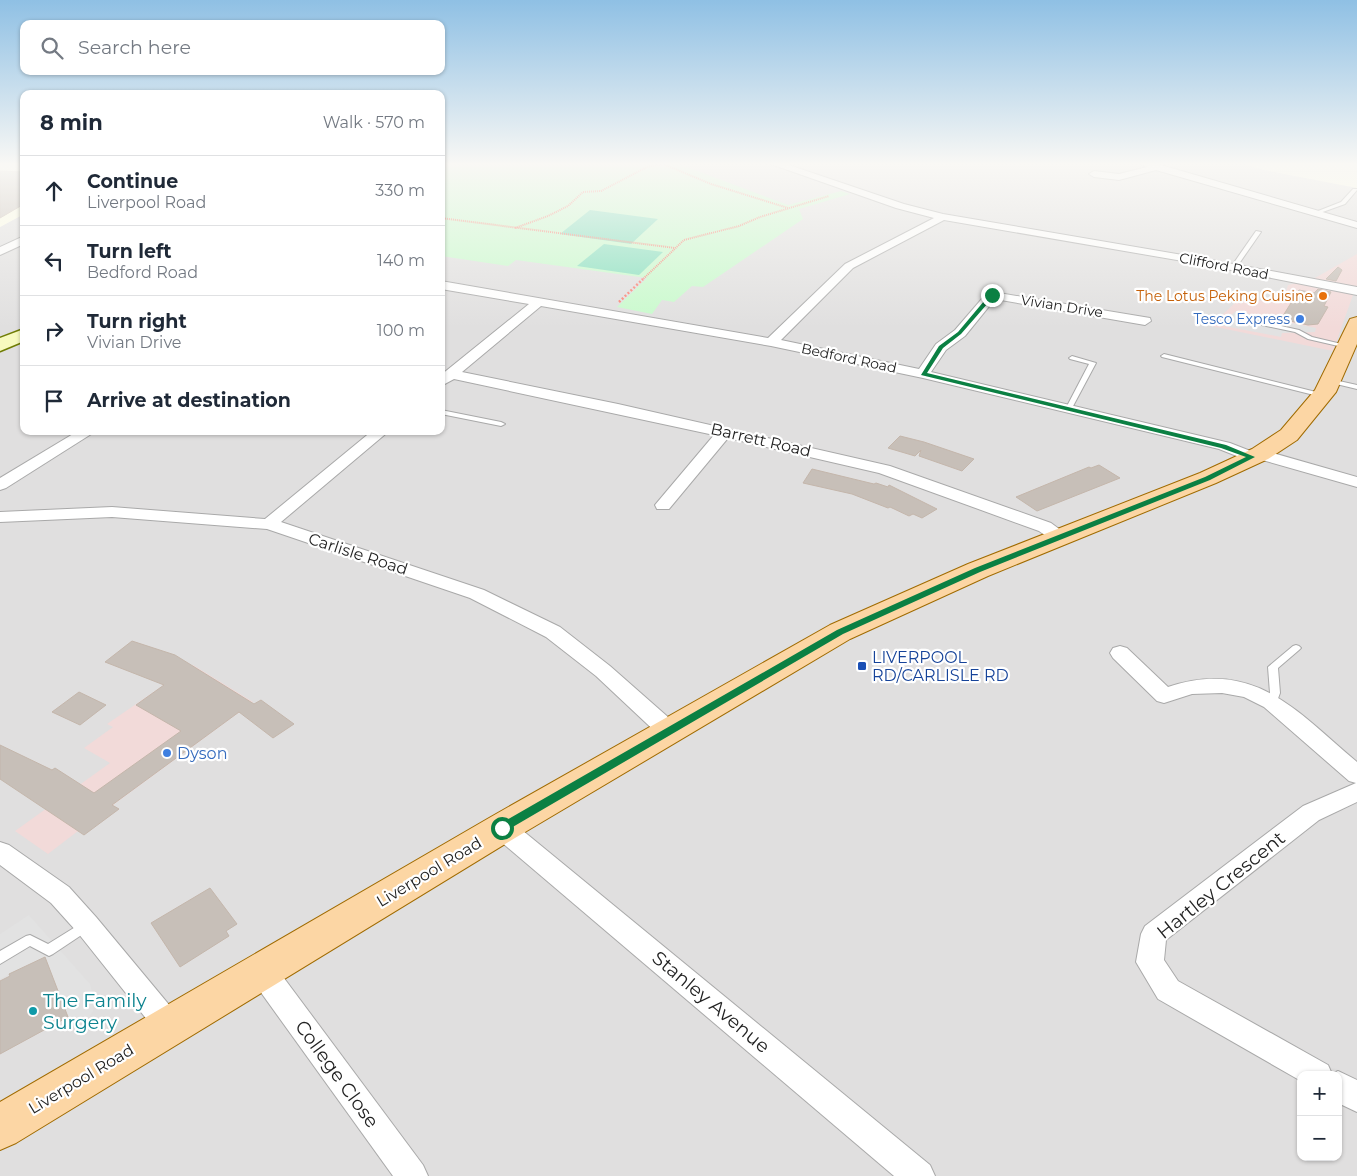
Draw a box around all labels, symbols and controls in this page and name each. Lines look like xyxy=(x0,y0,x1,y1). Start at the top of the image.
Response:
search box xyxy=(20,20,445,75)
icon: search xyxy=(38,34,66,62)
text: Search here xyxy=(78,36,191,59)
text: 8 min xyxy=(40,110,103,135)
text: Walk · 570 m xyxy=(323,113,425,132)
text: Continue xyxy=(87,170,178,193)
icon: ahead xyxy=(40,177,68,205)
text: 330 m xyxy=(375,181,425,200)
text: Liverpool Road xyxy=(87,193,206,212)
text: Turn left xyxy=(87,240,172,263)
icon: left xyxy=(40,247,68,275)
street label: Clifford Road xyxy=(1178,248,1270,284)
text: 140 m xyxy=(377,251,425,270)
text: Bedford Road xyxy=(87,263,198,282)
route end xyxy=(981,284,1004,307)
place label: The Lotus Peking Cuisine xyxy=(1136,287,1313,305)
marker: The Lotus Peking Cuisine xyxy=(1317,290,1329,302)
street label: Vivian Drive xyxy=(1020,291,1104,321)
text: Turn right xyxy=(87,310,187,333)
place label: Tesco Express xyxy=(1194,310,1290,328)
marker: Tesco Express xyxy=(1294,313,1306,325)
icon: right xyxy=(40,317,68,345)
text: 100 m xyxy=(377,321,425,340)
text: Vivian Drive xyxy=(87,333,182,352)
street label: Bedford Road xyxy=(800,339,898,377)
icon: arrive xyxy=(40,387,68,415)
text: Arrive at destination xyxy=(87,389,291,412)
street label: Barrett Road xyxy=(709,419,813,461)
street label: Carlisle Road xyxy=(306,529,410,579)
place label: LIVERPOOL RD/CARLISLE RD xyxy=(872,648,1009,685)
marker: LIVERPOOL RD/CARLISLE RD xyxy=(856,660,868,672)
place label: Dyson xyxy=(177,744,227,763)
marker: Dyson xyxy=(161,747,173,759)
route start xyxy=(491,817,514,840)
street label: Hartley Crescent xyxy=(1152,826,1290,944)
street label: Liverpool Road xyxy=(373,833,485,911)
street label: Stanley Avenue xyxy=(647,946,775,1058)
place label: The Family Surgery xyxy=(43,989,147,1034)
marker: The Family Surgery xyxy=(27,1005,39,1017)
street label: College Close xyxy=(290,1016,384,1132)
street label: Liverpool Road xyxy=(25,1040,137,1118)
map controls xyxy=(1297,1071,1342,1161)
button: + xyxy=(1297,1071,1342,1116)
button: − xyxy=(1297,1116,1342,1161)

